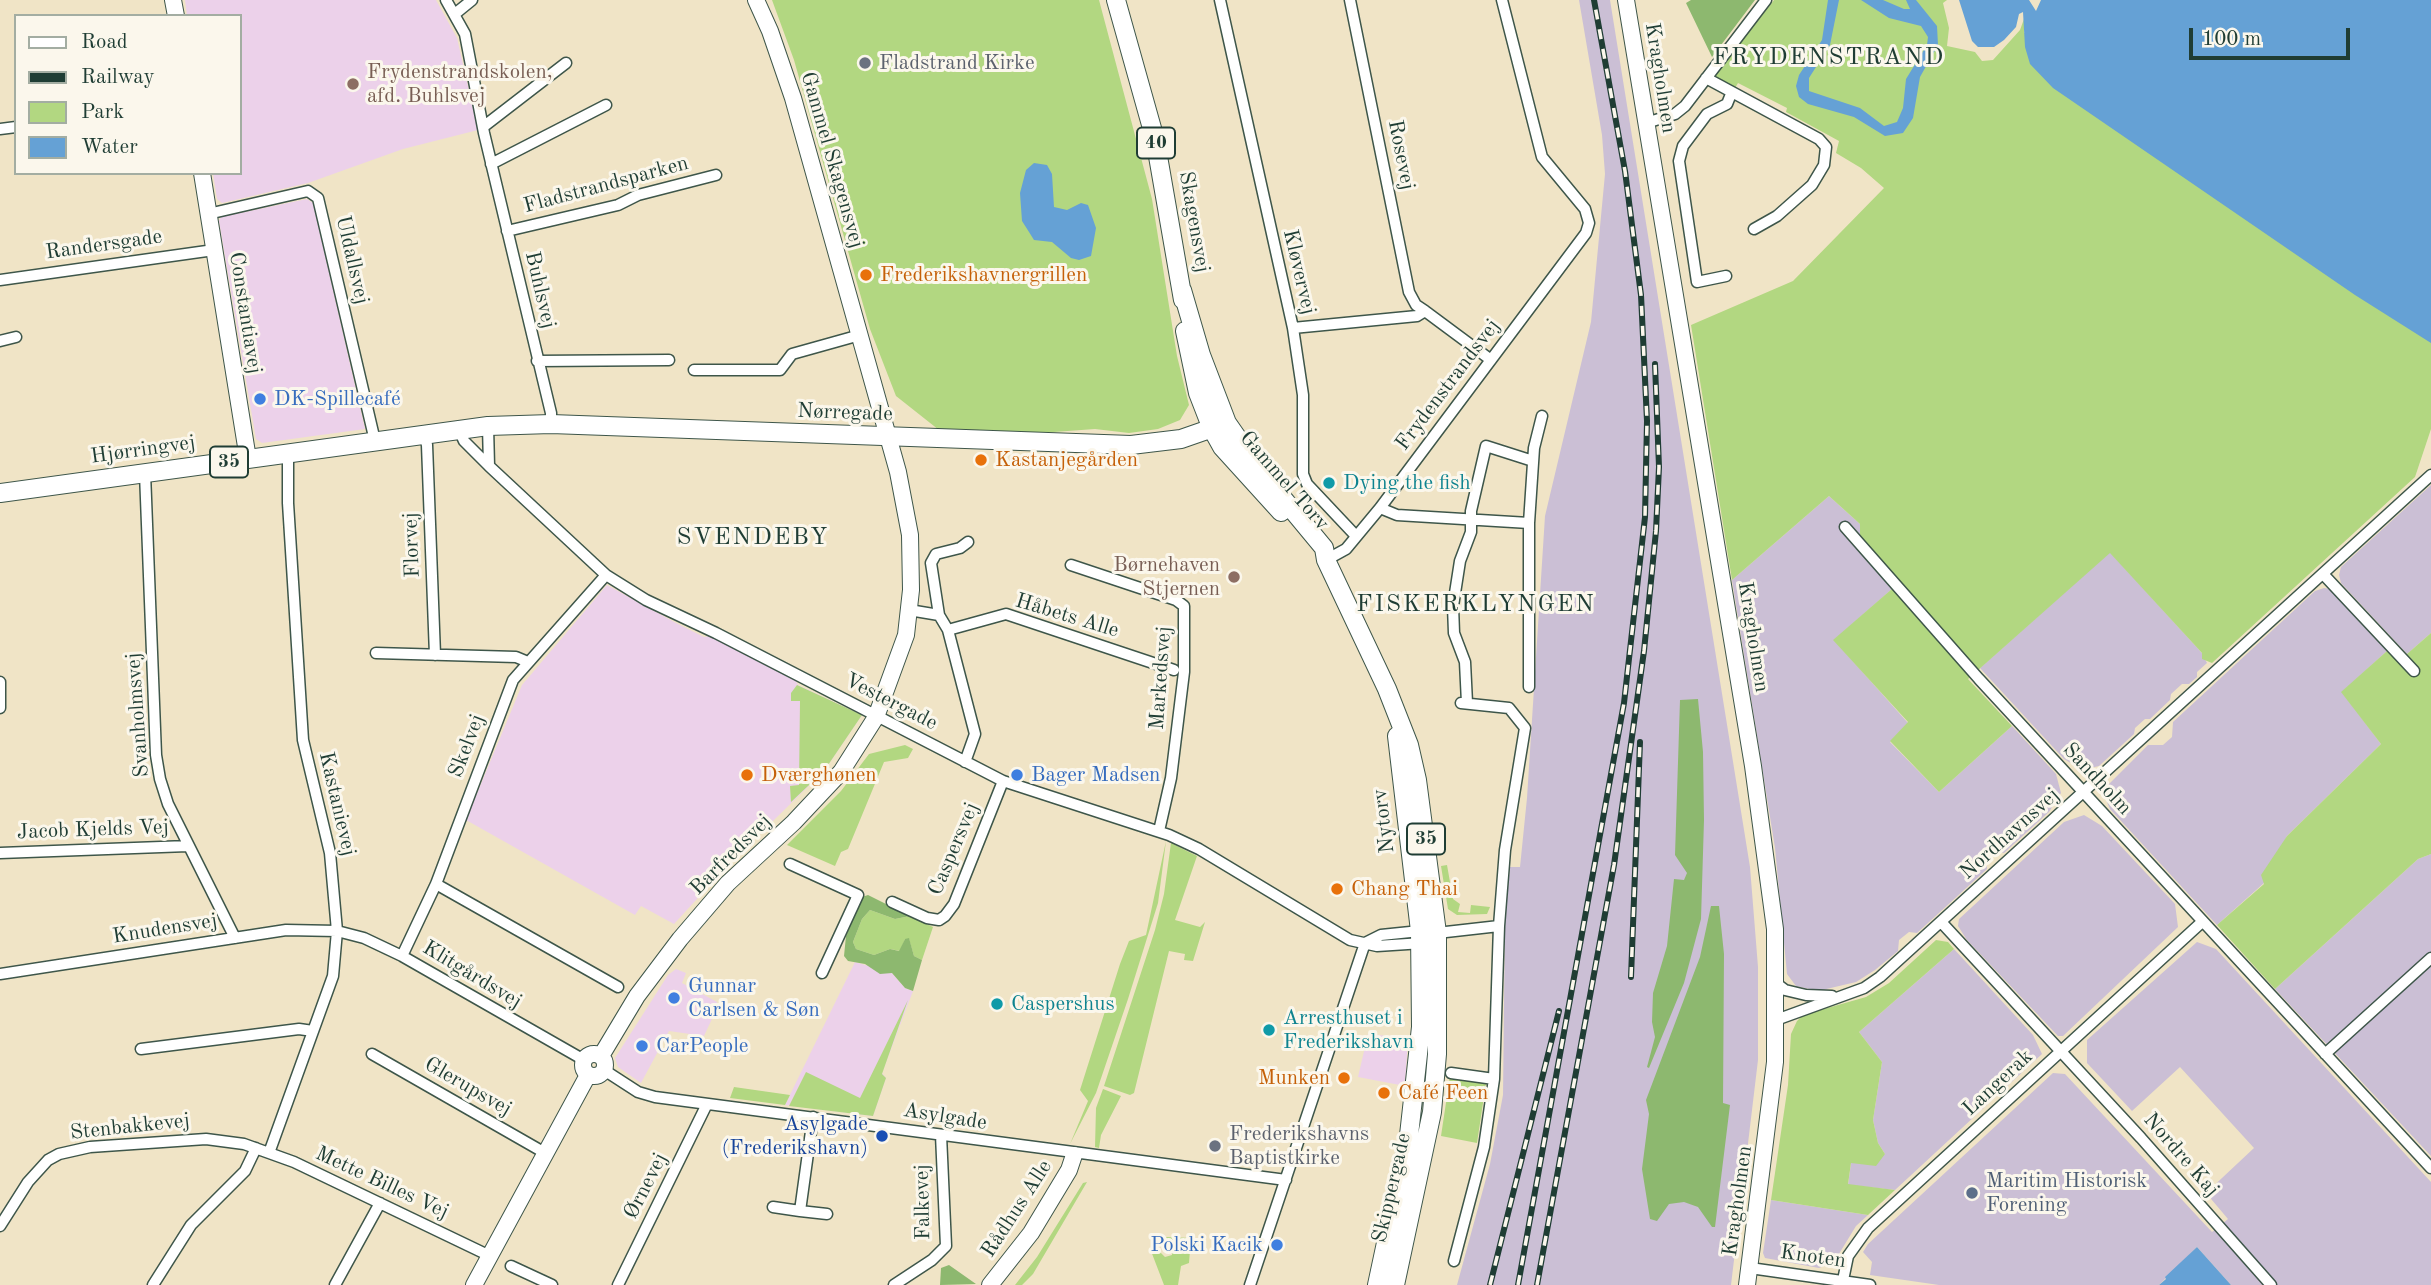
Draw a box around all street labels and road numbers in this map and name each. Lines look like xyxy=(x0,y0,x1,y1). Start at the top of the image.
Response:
street label: Kragholmen xyxy=(1639,21,1681,135)
street label: Gammel Skagensvej xyxy=(795,69,869,251)
street label: Rosevej xyxy=(1382,118,1420,192)
road number: 40 xyxy=(1137,127,1175,158)
street label: Fladstrandsparken xyxy=(521,151,691,219)
street label: Skagensvej xyxy=(1173,169,1215,275)
street label: Uldallsvej xyxy=(330,213,374,307)
street label: Randersgade xyxy=(44,224,164,266)
street label: Kløvervej xyxy=(1277,227,1321,317)
street label: Buhlsvej xyxy=(519,249,561,331)
street label: Constantiavej xyxy=(223,250,267,376)
street label: Frydenstrandsvej xyxy=(1390,314,1506,456)
street label: Nørregade xyxy=(797,399,893,427)
street label: Gammel Torv xyxy=(1234,426,1334,536)
street label: Hjørringvej xyxy=(89,430,197,470)
road number: 35 xyxy=(210,446,248,477)
street label: Florvej xyxy=(398,512,426,578)
street label: Kragholmen xyxy=(1732,580,1774,694)
street label: Håbets Alle xyxy=(1012,588,1122,644)
street label: Markedsvej xyxy=(1145,625,1177,731)
street label: Svanholmsvej xyxy=(121,652,155,778)
street label: Vestergade xyxy=(840,668,942,736)
street label: Skelvej xyxy=(443,711,491,781)
street label: Sandholm xyxy=(2057,738,2137,820)
street label: Kastanievej xyxy=(313,749,361,859)
street label: Nordhavnsvej xyxy=(1955,783,2065,885)
street label: Nytorv xyxy=(1368,787,1400,855)
street label: Caspersvej xyxy=(923,799,985,899)
street label: Barfredsvej xyxy=(685,809,777,901)
street label: Jacob Kjelds Vej xyxy=(16,815,170,845)
road number: 35 xyxy=(1407,824,1445,854)
street label: Knudensvej xyxy=(111,908,219,950)
street label: Klitgårdsvej xyxy=(418,935,526,1015)
street label: Langerak xyxy=(1958,1044,2038,1122)
street label: Glerupsvej xyxy=(420,1052,516,1122)
street label: Asylgade xyxy=(901,1098,989,1136)
street label: Stenbakkevej xyxy=(69,1108,191,1146)
street label: Nordre Kaj xyxy=(2138,1108,2224,1202)
street label: Skippergade xyxy=(1367,1131,1417,1245)
street label: Mette Billes Vej xyxy=(311,1141,453,1225)
street label: Kragholmen xyxy=(1718,1144,1758,1258)
street label: Ørnevej xyxy=(619,1149,673,1223)
street label: Rådhus Alle xyxy=(976,1156,1058,1262)
street label: Falkevej xyxy=(910,1164,936,1240)
street label: Knoten xyxy=(1779,1240,1847,1274)

